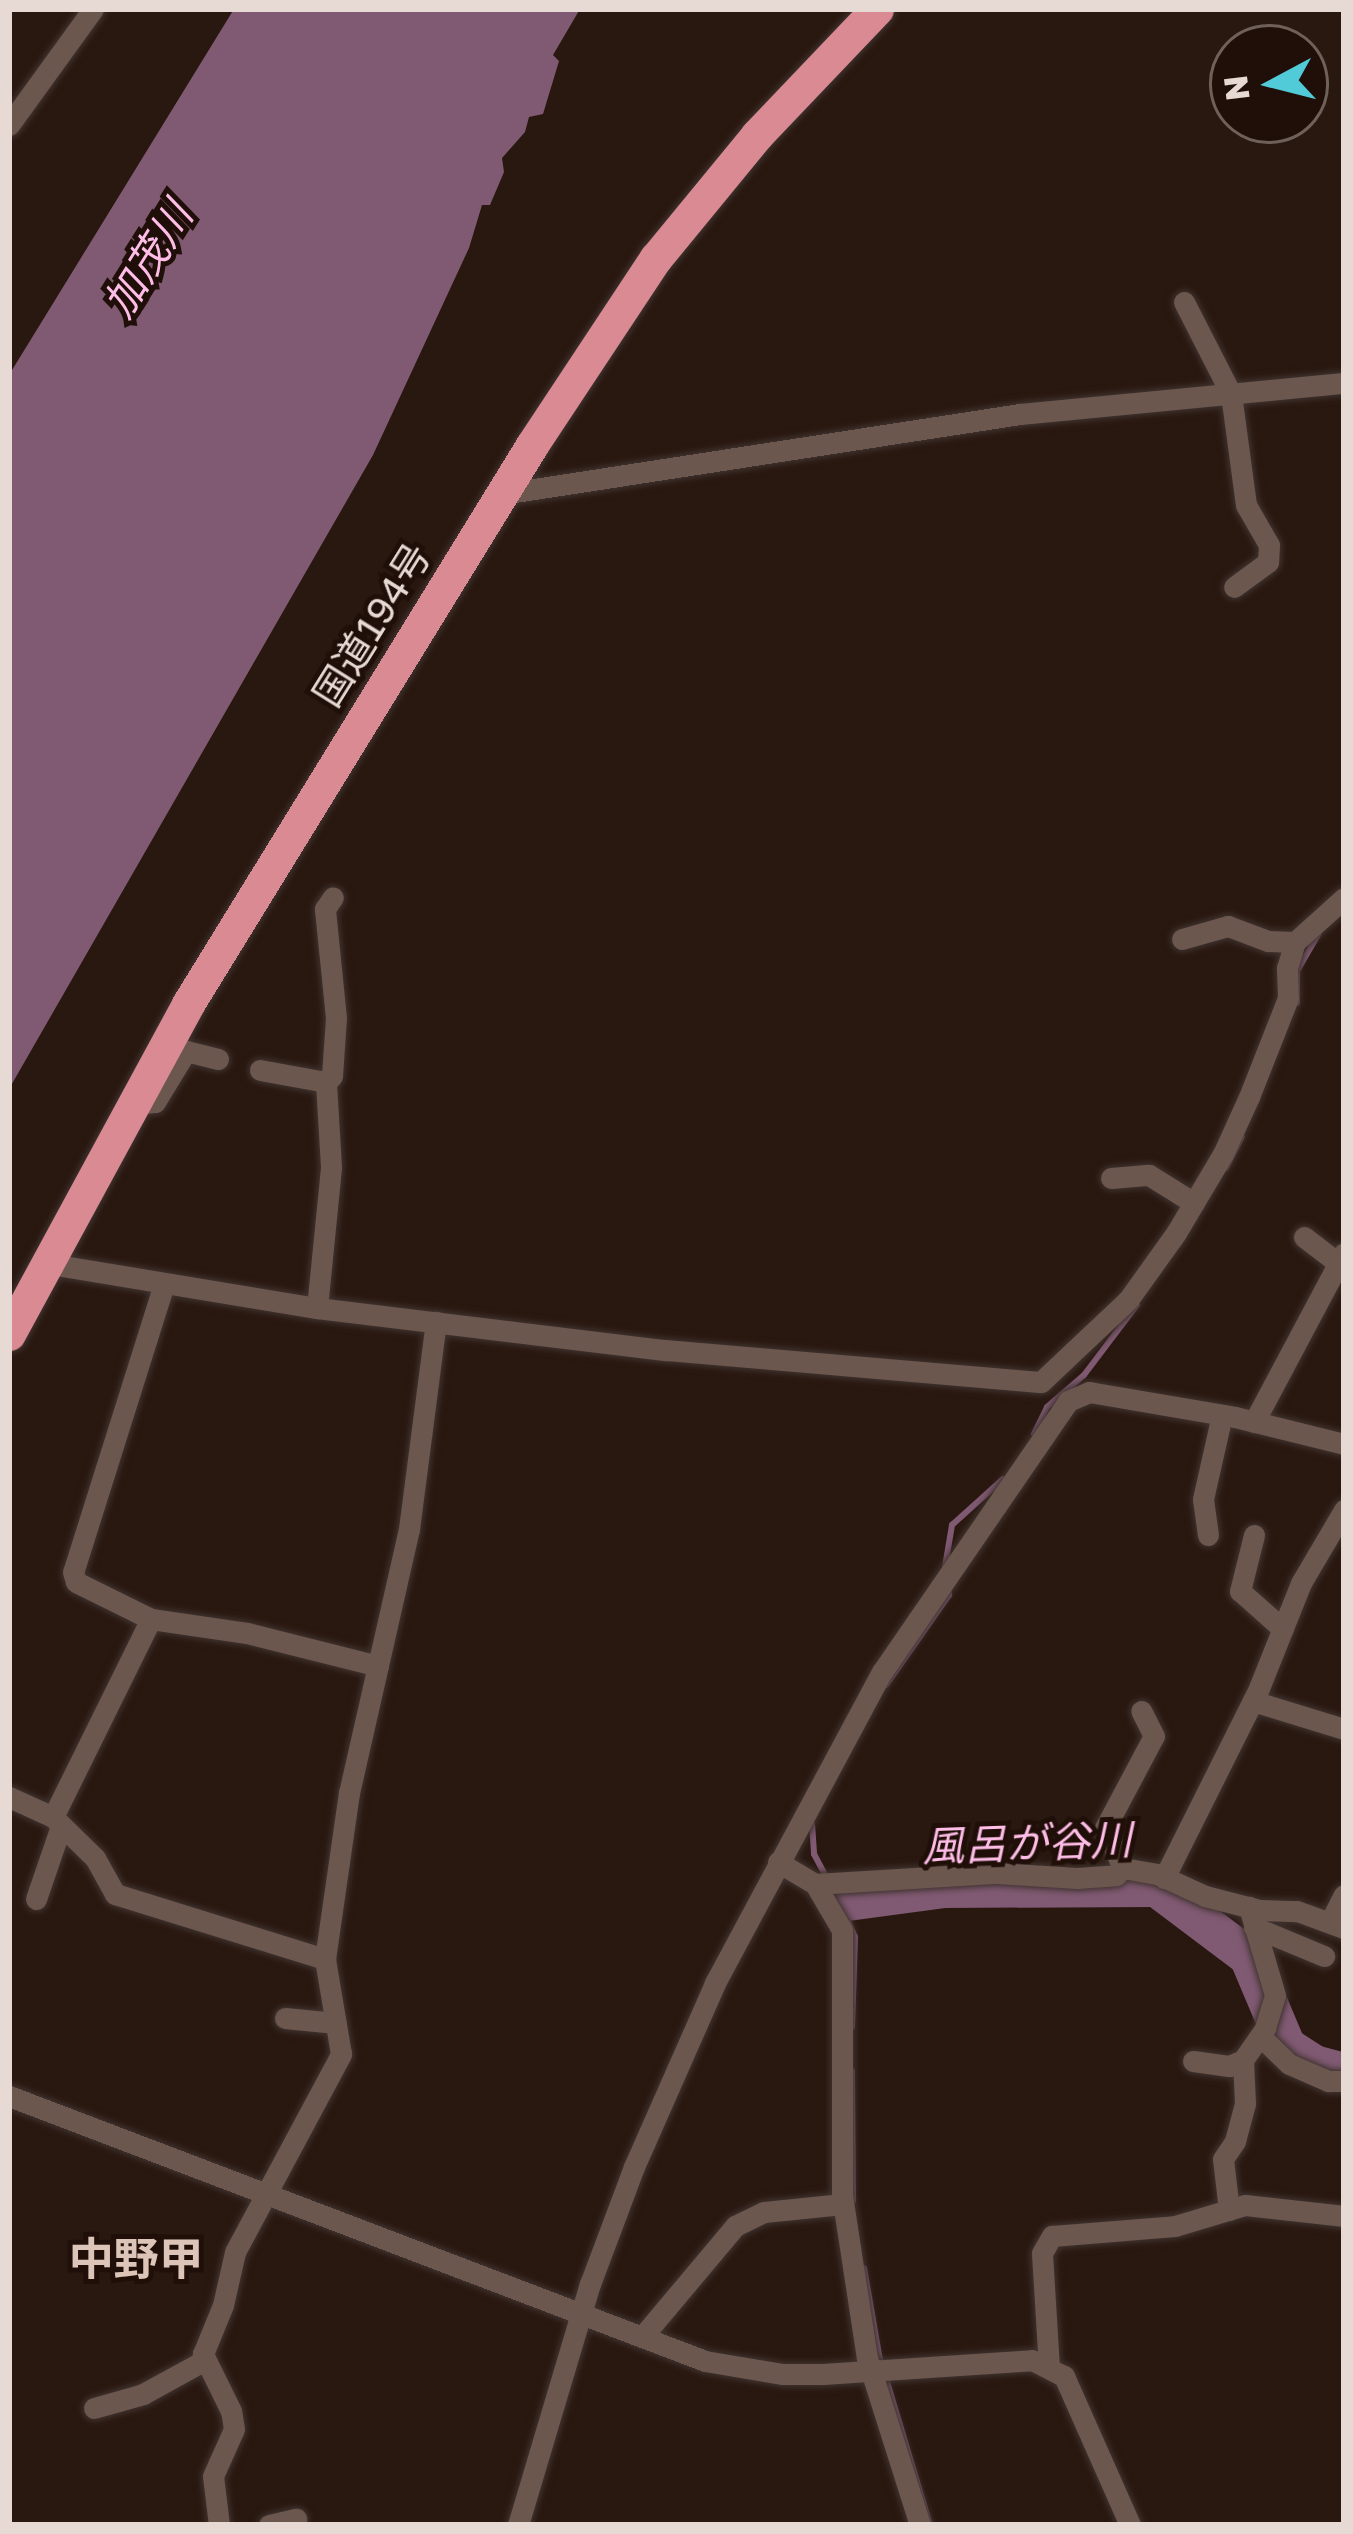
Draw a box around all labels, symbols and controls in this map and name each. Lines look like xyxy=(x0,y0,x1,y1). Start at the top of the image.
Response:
north arrow xyxy=(1209,24,1329,144)
text: N xyxy=(1215,73,1257,103)
water label: 加茂川 xyxy=(92,192,202,326)
street label: 国道194号 xyxy=(304,535,440,715)
water label: 風呂が谷川 xyxy=(921,1813,1133,1871)
district label: 中野甲 xyxy=(69,2232,203,2286)

